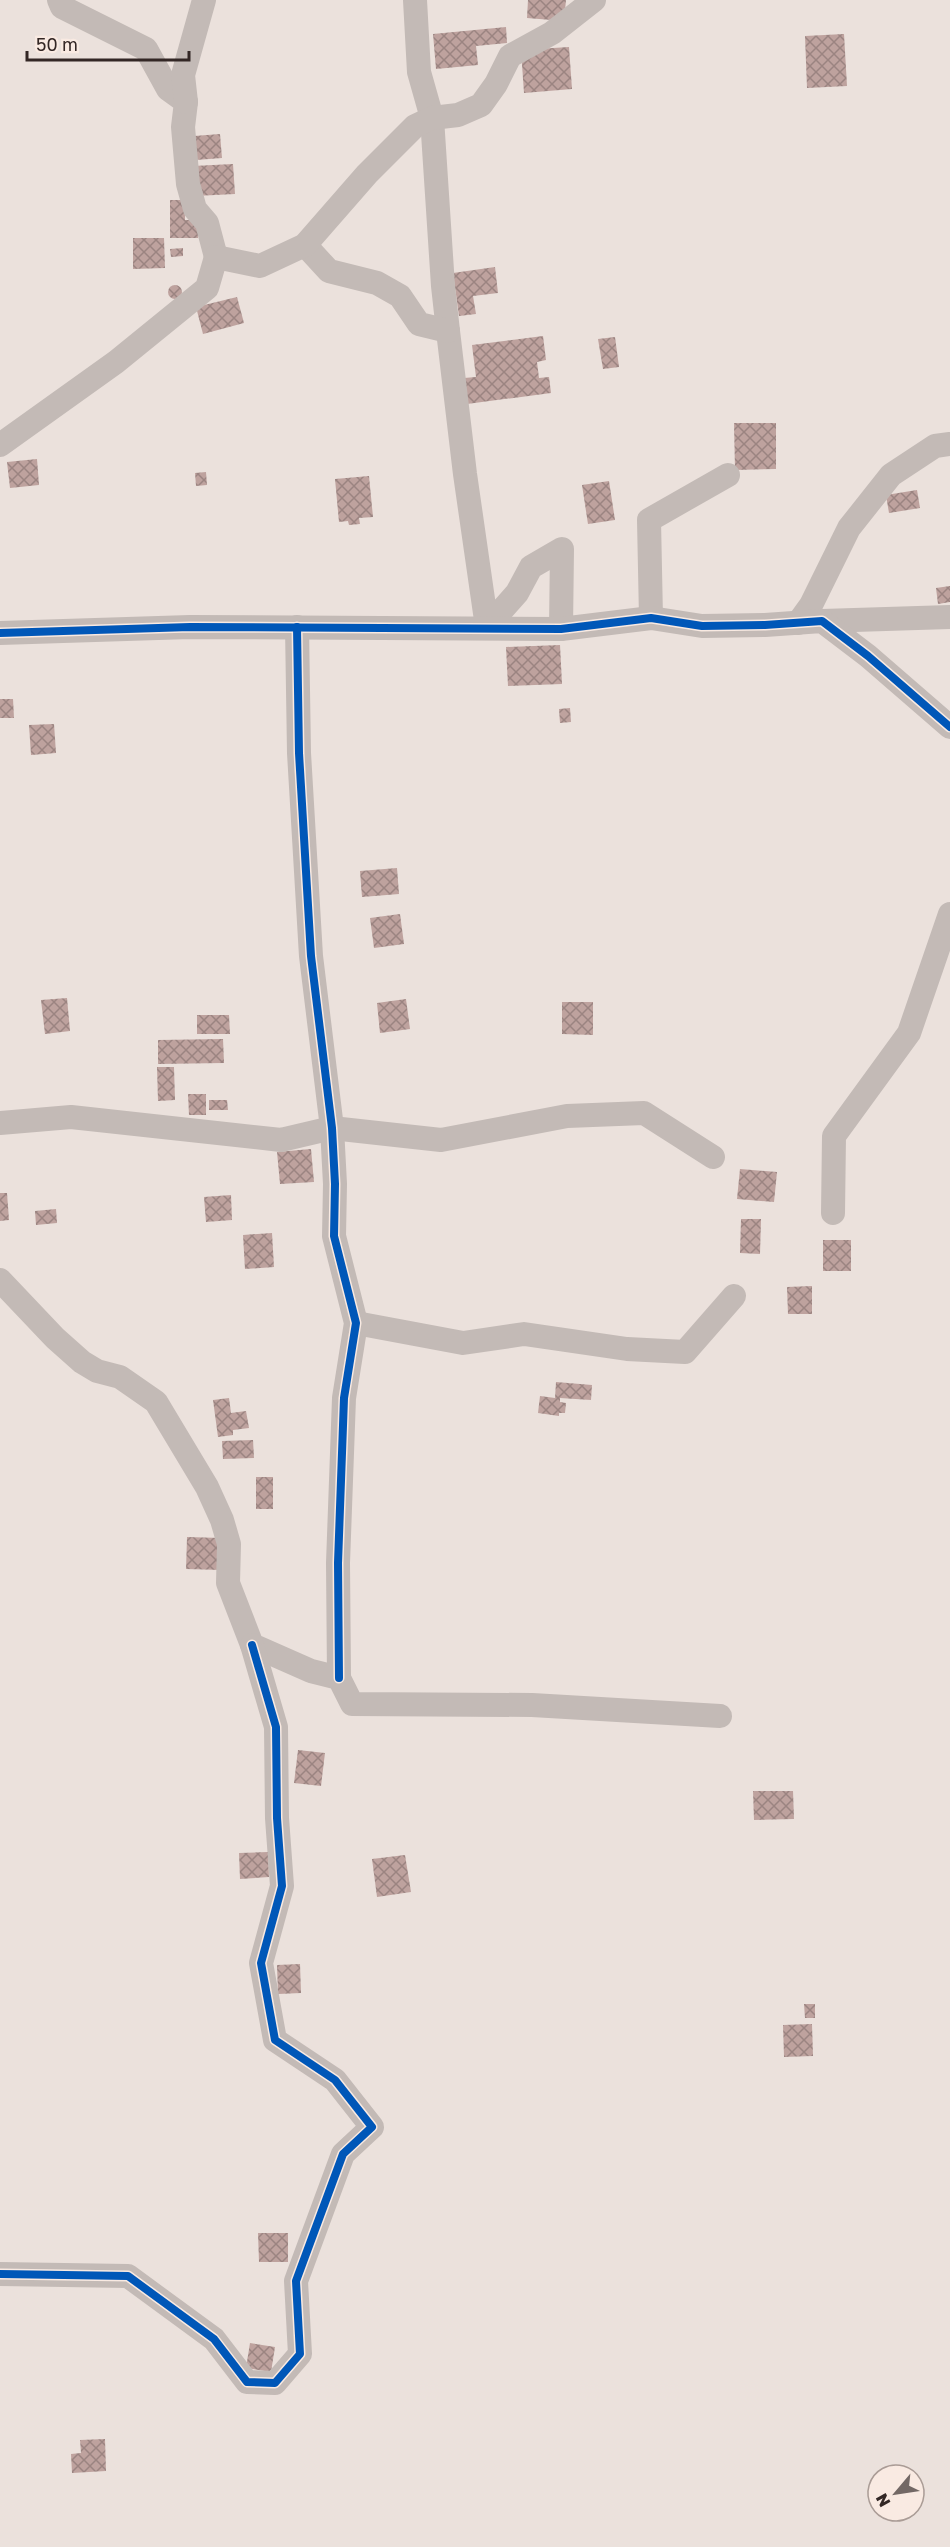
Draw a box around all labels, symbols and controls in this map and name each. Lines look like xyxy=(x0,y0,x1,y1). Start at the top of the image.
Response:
scale bar xyxy=(27,24,189,62)
text: 50 m xyxy=(36,33,78,55)
north arrow xyxy=(866,2463,926,2523)
text: N xyxy=(871,2490,895,2510)

